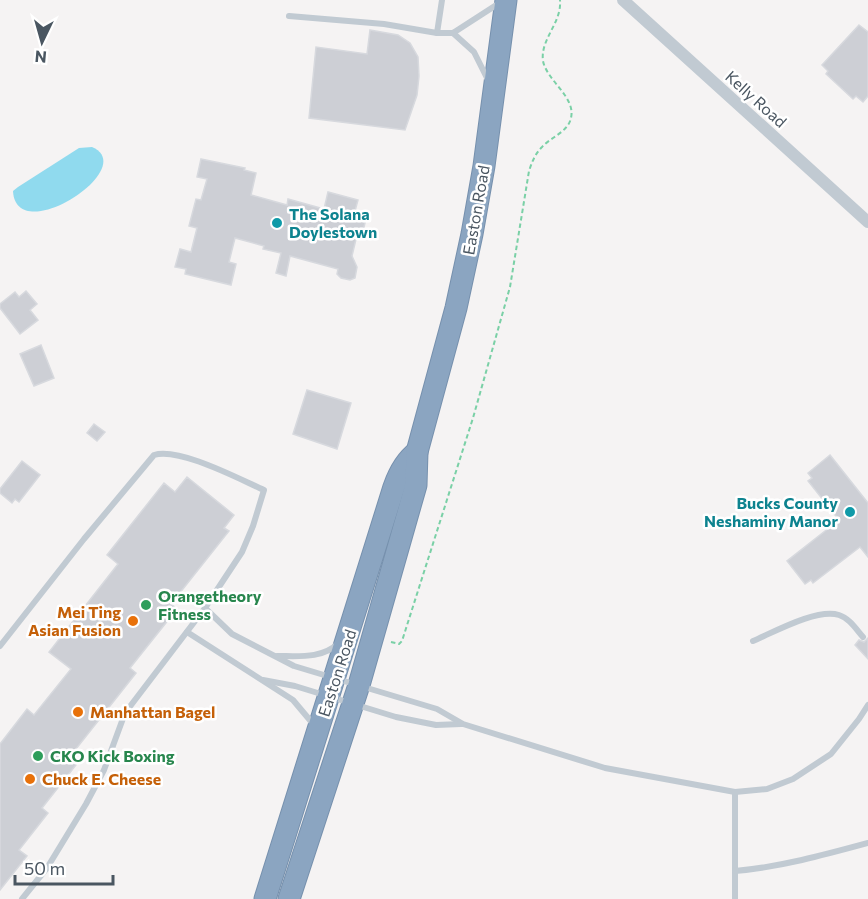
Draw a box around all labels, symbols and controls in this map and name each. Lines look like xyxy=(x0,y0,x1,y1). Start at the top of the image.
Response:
north arrow xyxy=(12,12,72,72)
text: N xyxy=(34,47,47,67)
street label: Kelly Road xyxy=(722,66,791,131)
street label: Easton Road xyxy=(458,164,493,256)
place label: The Solana Doylestown xyxy=(289,204,377,241)
marker: The Solana Doylestown xyxy=(270,216,284,230)
place label: Bucks County Neshaminy Manor xyxy=(704,493,838,530)
marker: Bucks County Neshaminy Manor xyxy=(843,505,857,519)
place label: Orangetheory Fitness xyxy=(158,586,262,623)
marker: Orangetheory Fitness xyxy=(139,598,153,612)
place label: Mei Ting Asian Fusion xyxy=(28,602,121,639)
marker: Mei Ting Asian Fusion xyxy=(126,614,140,628)
street label: Easton Road xyxy=(313,627,360,719)
place label: Manhattan Bagel xyxy=(90,702,215,721)
marker: Manhattan Bagel xyxy=(71,705,85,719)
place label: CKO Kick Boxing xyxy=(50,746,175,765)
marker: CKO Kick Boxing xyxy=(31,749,45,763)
place label: Chuck E. Cheese xyxy=(42,769,161,788)
marker: Chuck E. Cheese xyxy=(23,772,37,786)
scale bar xyxy=(15,848,112,886)
text: 50 m xyxy=(24,857,65,879)

